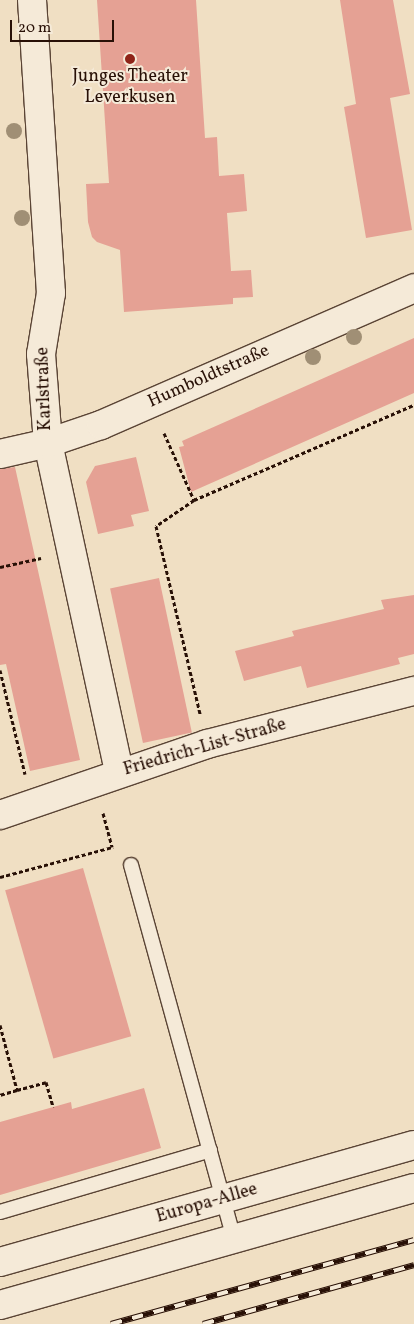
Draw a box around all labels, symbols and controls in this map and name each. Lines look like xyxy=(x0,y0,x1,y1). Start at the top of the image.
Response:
scale bar xyxy=(12,10,116,42)
text: 20 m xyxy=(18,18,51,39)
marker: Junges Theater Leverkusen xyxy=(124,53,136,65)
place label: Junges Theater Leverkusen xyxy=(72,67,188,110)
street label: Humboldtstraße xyxy=(145,341,273,413)
street label: Karlstraße xyxy=(33,347,57,431)
street label: Friedrich-List-Straße xyxy=(121,714,289,782)
street label: Europa-Allee xyxy=(154,1179,260,1229)

